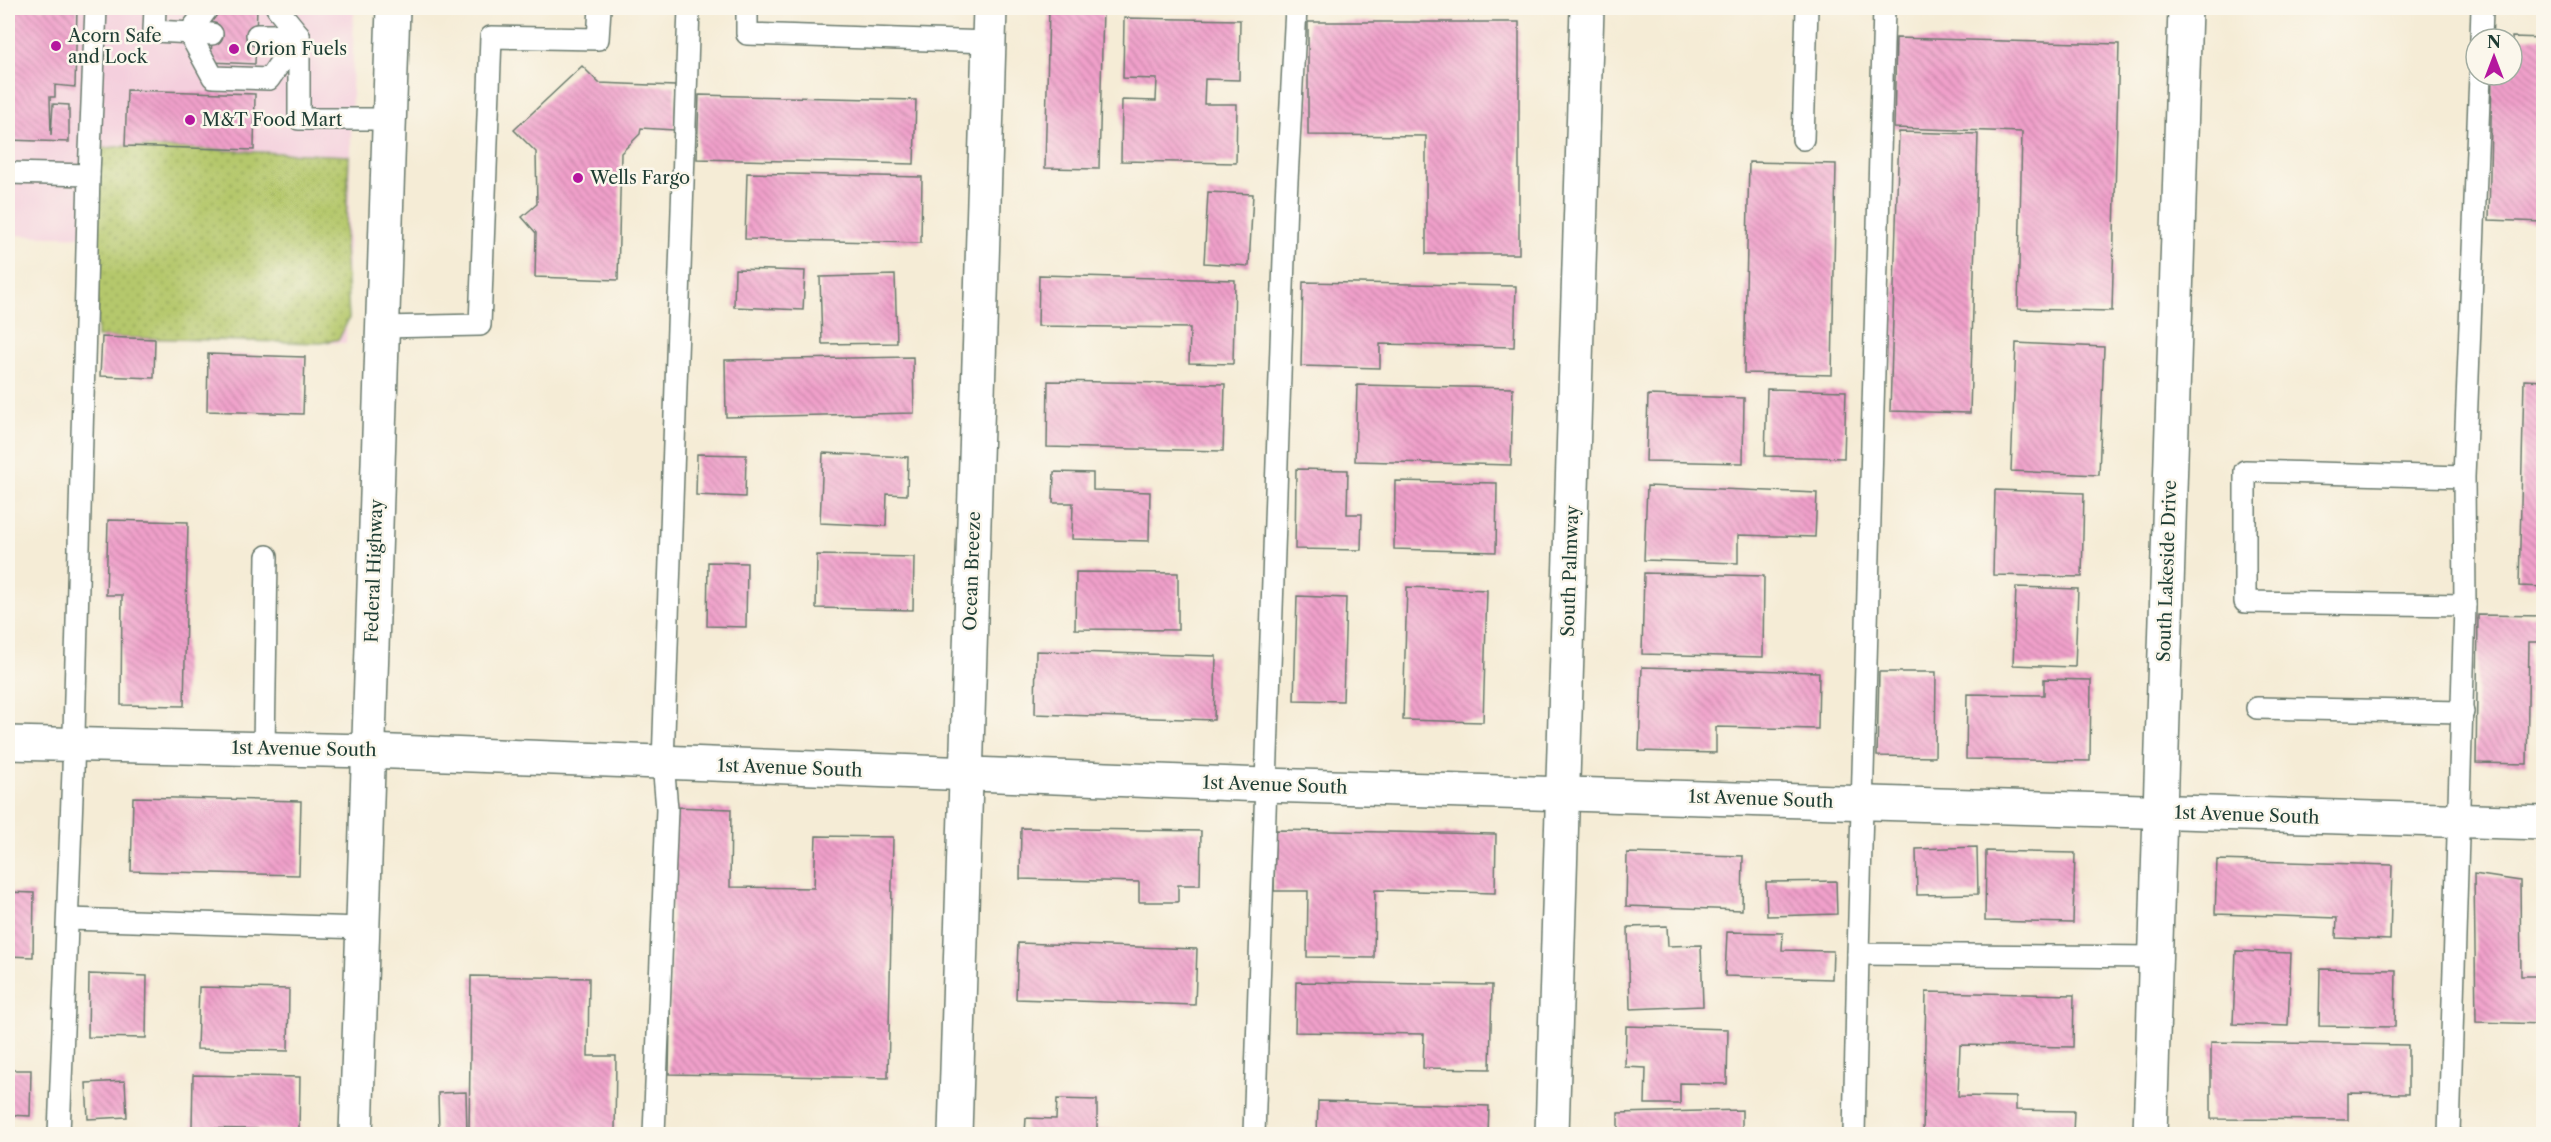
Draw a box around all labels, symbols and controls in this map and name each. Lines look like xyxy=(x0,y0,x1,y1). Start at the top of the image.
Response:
place label: Acorn Safe and Lock xyxy=(67,25,162,68)
north arrow xyxy=(2464,27,2524,87)
text: N xyxy=(2487,32,2501,52)
place label: Orion Fuels xyxy=(246,38,347,60)
marker: Acorn Safe and Lock xyxy=(49,39,63,53)
marker: Orion Fuels xyxy=(227,42,241,56)
place label: M&T Food Mart xyxy=(202,109,343,131)
marker: M&T Food Mart xyxy=(183,113,197,127)
place label: Wells Fargo xyxy=(589,167,690,189)
marker: Wells Fargo xyxy=(571,171,585,185)
street label: South Lakeside Drive xyxy=(2153,479,2181,663)
street label: Federal Highway xyxy=(360,498,388,643)
street label: South Palmway xyxy=(1557,504,1583,637)
street label: Ocean Breeze xyxy=(959,511,985,631)
street label: 1st Avenue South xyxy=(231,737,377,761)
street label: 1st Avenue South xyxy=(717,754,863,782)
street label: 1st Avenue South xyxy=(1202,771,1348,799)
street label: 1st Avenue South xyxy=(1688,785,1834,813)
street label: 1st Avenue South xyxy=(2174,801,2320,829)

